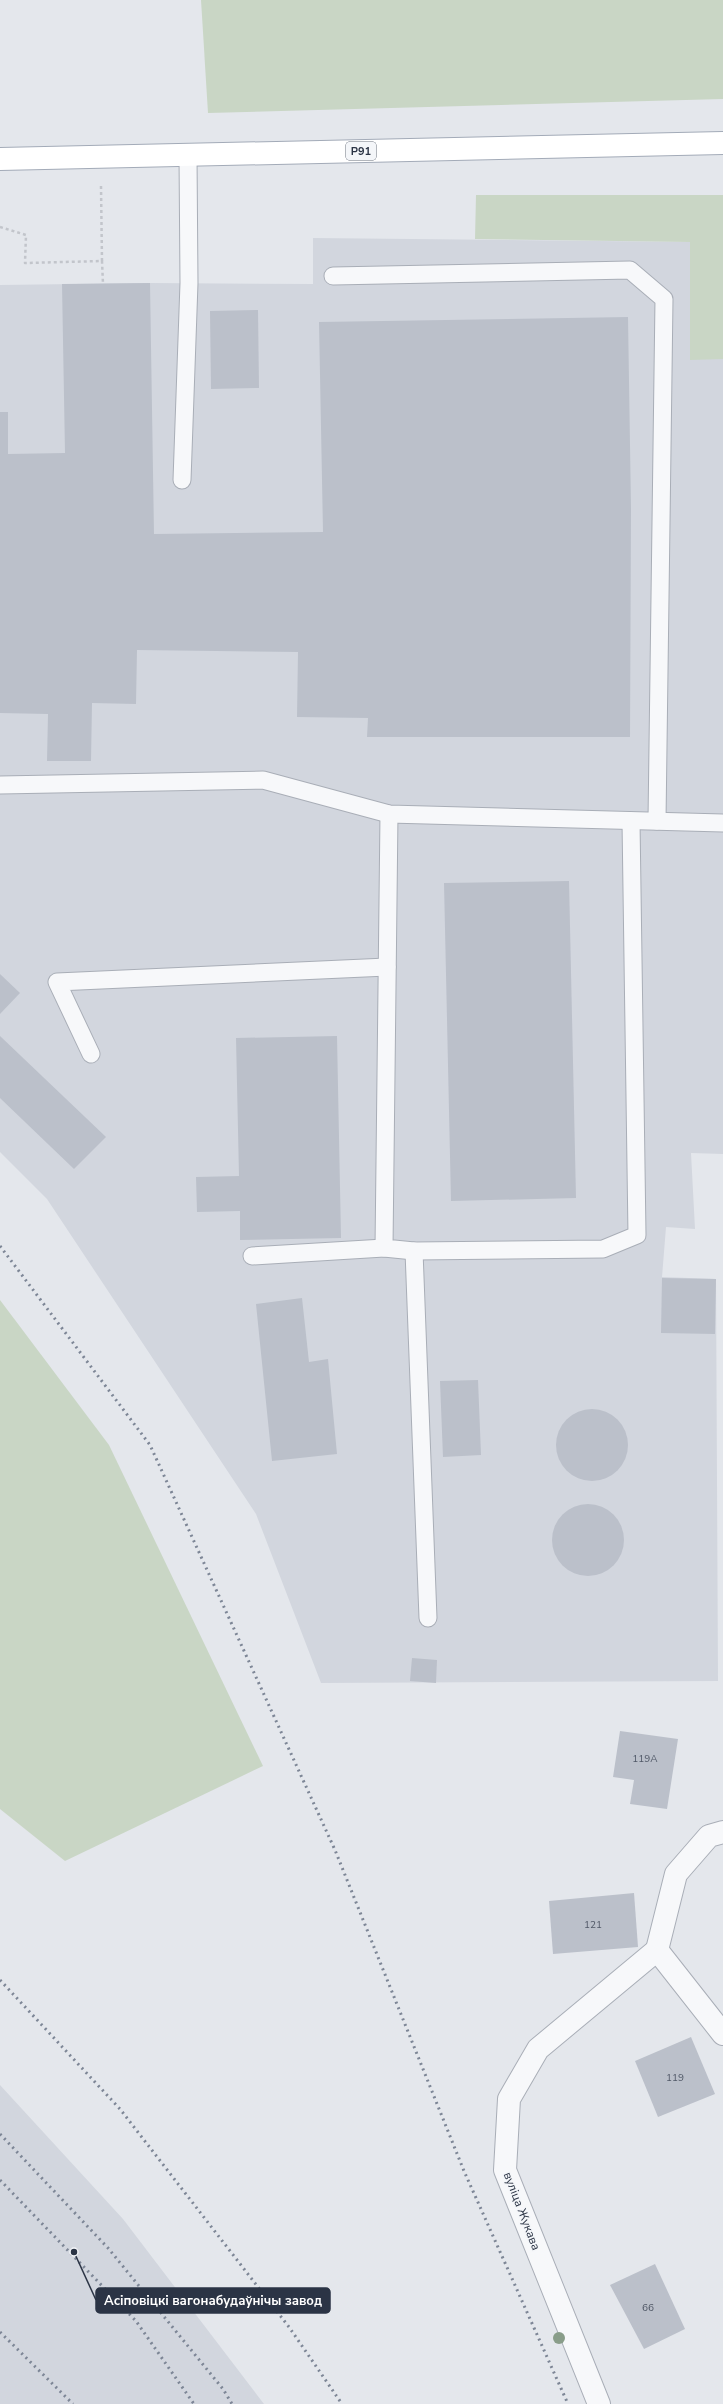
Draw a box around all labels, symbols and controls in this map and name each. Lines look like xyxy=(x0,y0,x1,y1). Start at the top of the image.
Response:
road number: Р91 xyxy=(346,142,376,160)
house number: 119А xyxy=(632,1752,658,1766)
house number: 121 xyxy=(584,1918,602,1932)
house number: 119 xyxy=(666,2071,684,2085)
street label: вуліца Жукава xyxy=(500,2170,544,2252)
callout: Асіповіцкі вагонабудаўнічы завод xyxy=(96,2288,330,2313)
text: Асіповіцкі вагонабудаўнічы завод xyxy=(104,2292,322,2310)
house number: 66 xyxy=(642,2301,654,2315)

